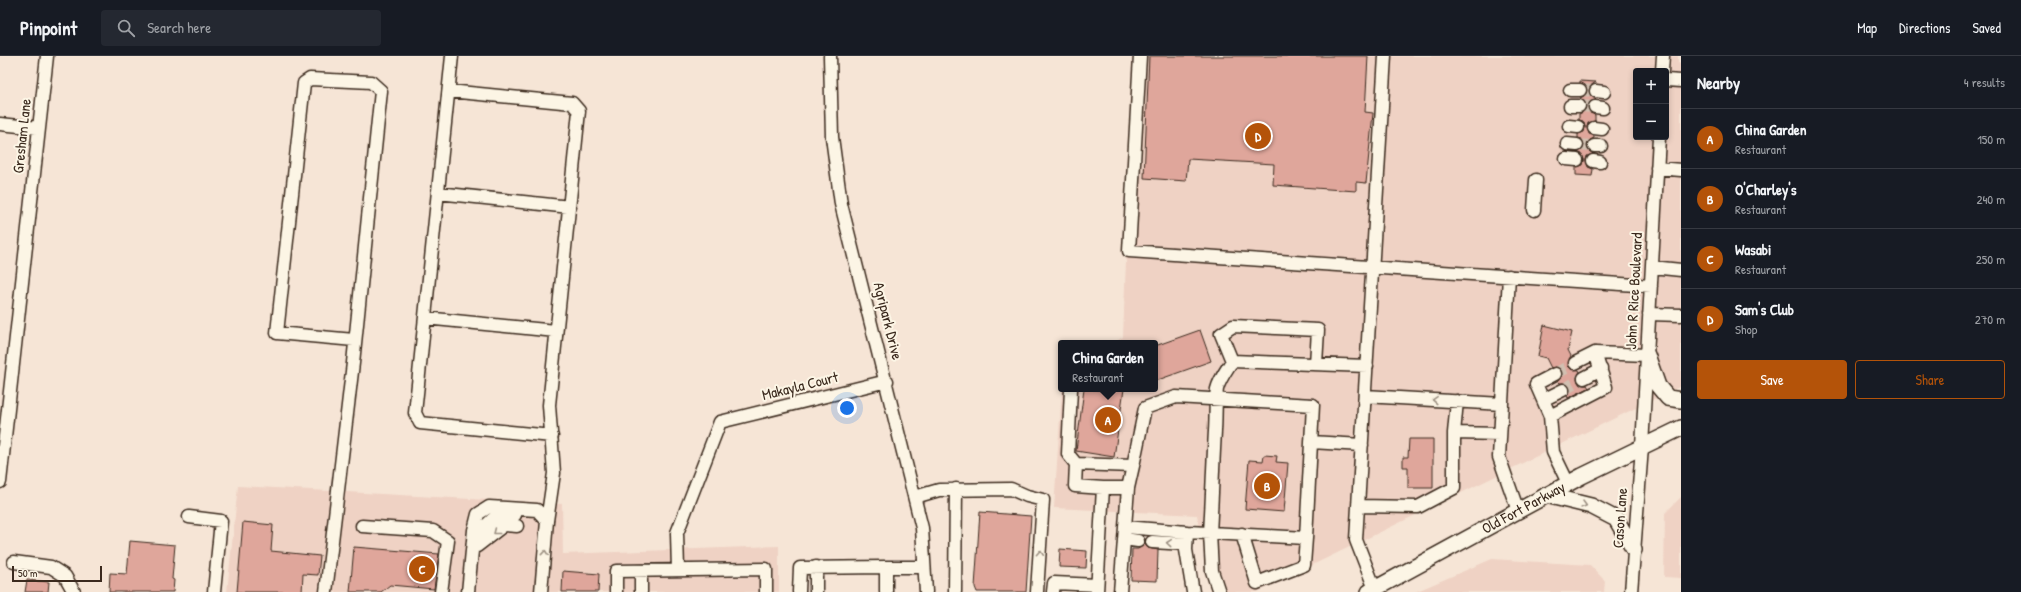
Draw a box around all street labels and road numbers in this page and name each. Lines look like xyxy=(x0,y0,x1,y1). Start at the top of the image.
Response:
street label: Gresham Lane xyxy=(7,98,36,174)
street label: John R Rice Boulevard xyxy=(1620,232,1647,350)
street label: Agripark Drive xyxy=(869,280,908,362)
street label: Makayla Court xyxy=(760,366,841,405)
street label: Old Fort Parkway xyxy=(1478,476,1569,539)
street label: Cason Lane xyxy=(1607,487,1632,549)

